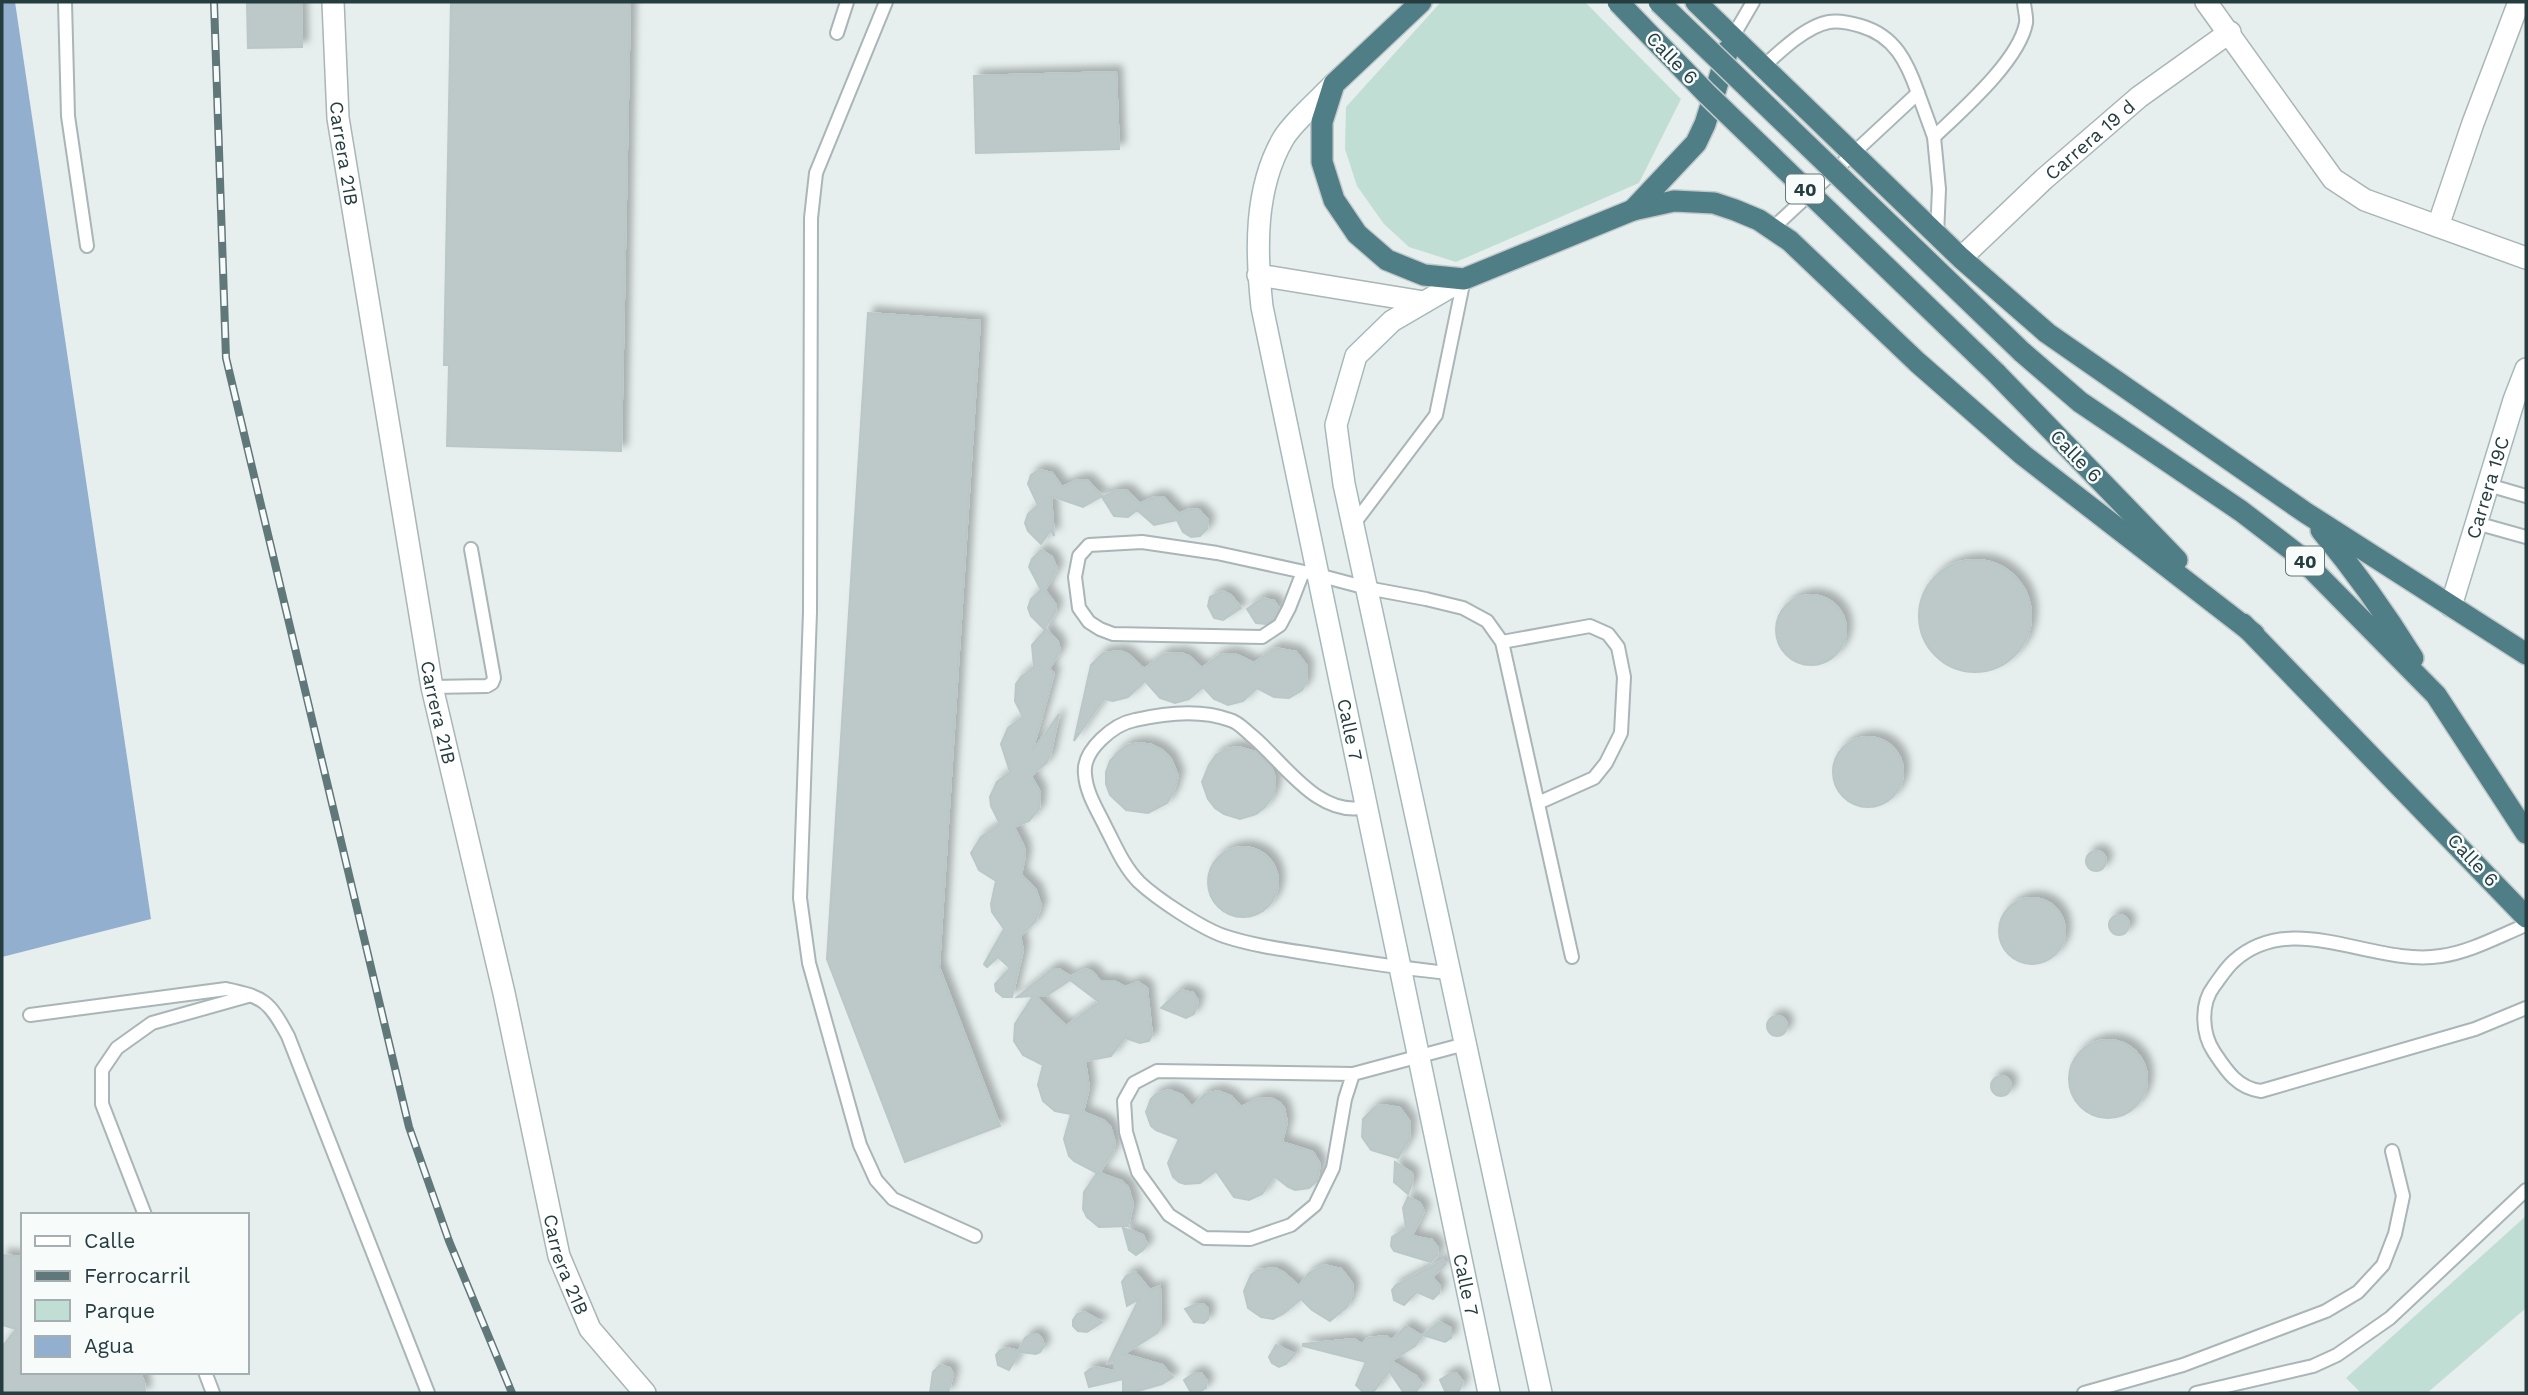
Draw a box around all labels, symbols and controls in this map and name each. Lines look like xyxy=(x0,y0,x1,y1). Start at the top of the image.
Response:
street label: Calle 6 xyxy=(1641,27,1703,89)
street label: Carrera 19 d xyxy=(2040,94,2139,185)
street label: Carrera 21B xyxy=(326,101,364,207)
road number: 40 xyxy=(1786,174,1824,204)
street label: Calle 6 xyxy=(2045,425,2107,487)
street label: Carrera 19C xyxy=(2461,433,2514,542)
road number: 40 xyxy=(2286,546,2324,576)
street label: Carrera 21B xyxy=(416,659,461,766)
street label: Calle 7 xyxy=(1333,696,1368,763)
street label: Calle 6 xyxy=(2443,829,2503,891)
street label: Carrera 21B xyxy=(539,1212,594,1318)
legend xyxy=(21,1213,248,1374)
text: Calle xyxy=(84,1228,135,1253)
street label: Calle 7 xyxy=(1449,1251,1484,1318)
text: Ferrocarril xyxy=(84,1263,191,1288)
text: Parque xyxy=(84,1298,155,1323)
text: Agua xyxy=(84,1333,134,1358)

